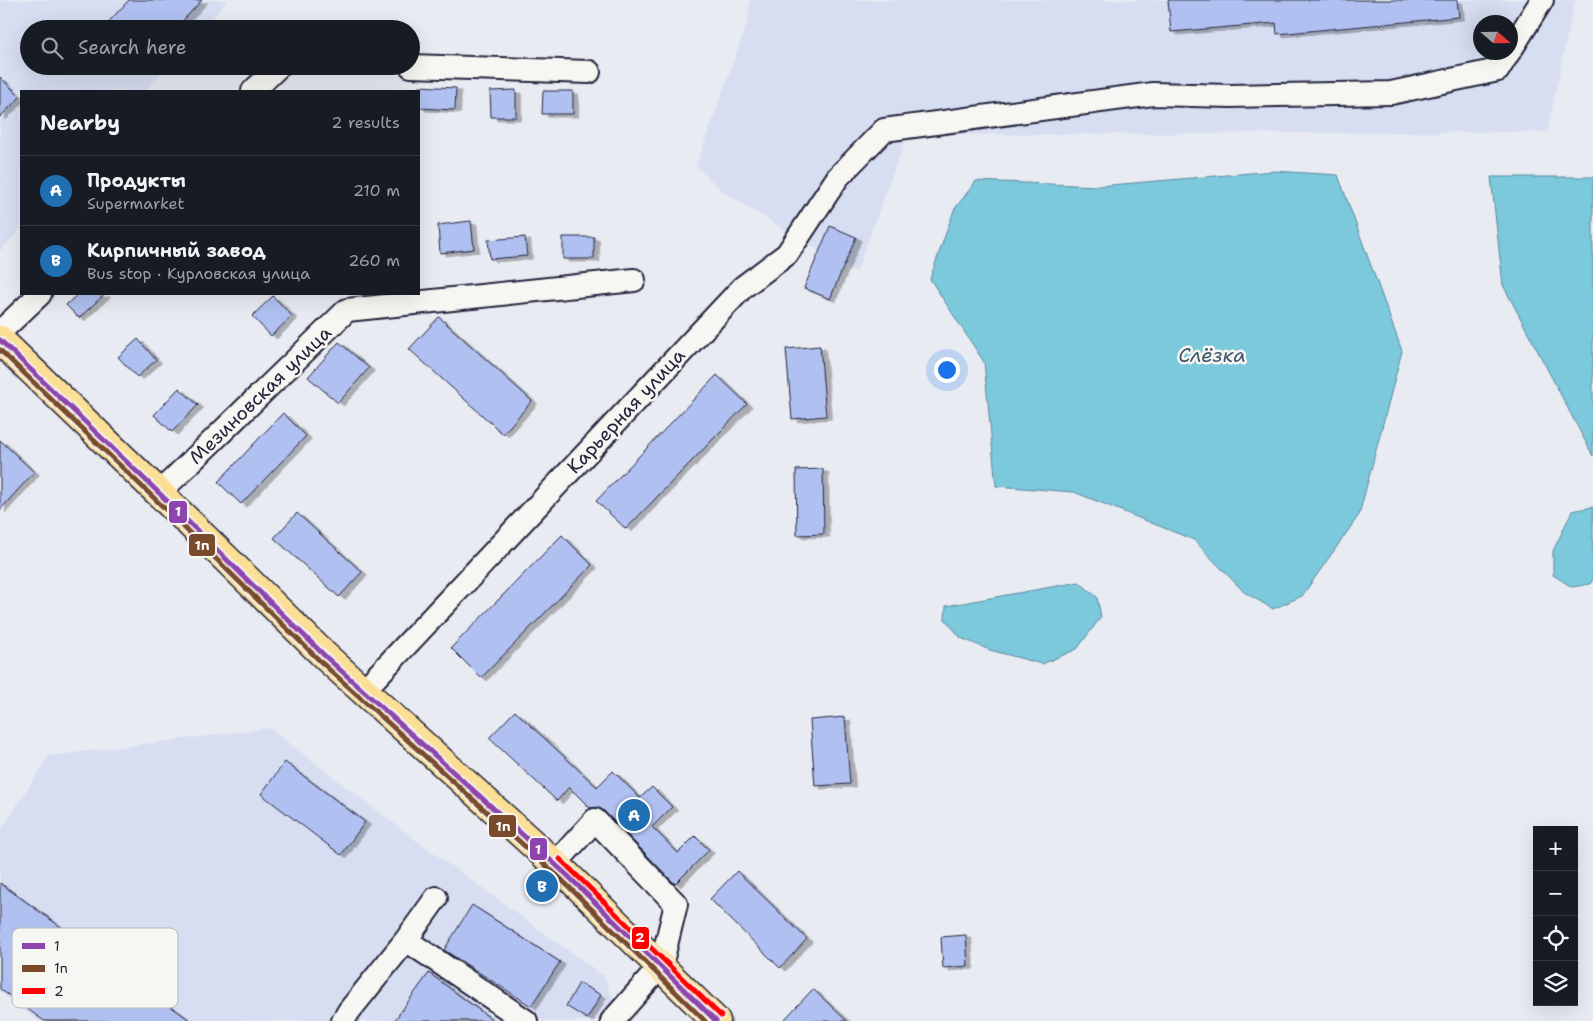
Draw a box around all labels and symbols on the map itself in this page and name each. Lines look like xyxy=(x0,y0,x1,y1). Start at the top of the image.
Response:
north arrow xyxy=(1473,15,1518,60)
street label: Мезиновская улица xyxy=(183,320,337,470)
water label: Слёзка xyxy=(1178,342,1246,368)
street label: Карьерная улица xyxy=(561,343,691,479)
your location xyxy=(934,357,960,383)
line badge: 1 xyxy=(168,500,188,524)
text: 1 xyxy=(175,502,181,520)
line badge: 1п xyxy=(188,533,216,557)
text: 1п xyxy=(194,536,210,554)
pin: A xyxy=(618,796,650,834)
line badge: 1п xyxy=(488,814,517,838)
text: 1п xyxy=(495,817,511,835)
line badge: 1 xyxy=(529,837,548,861)
text: 1 xyxy=(535,840,541,858)
pin: B xyxy=(526,867,558,905)
line badge: 2 xyxy=(631,926,650,950)
legend xyxy=(12,928,178,1008)
text: 2 xyxy=(635,928,645,946)
text: 1 xyxy=(54,937,60,955)
text: 1п xyxy=(54,959,68,977)
text: 2 xyxy=(54,982,64,1000)

